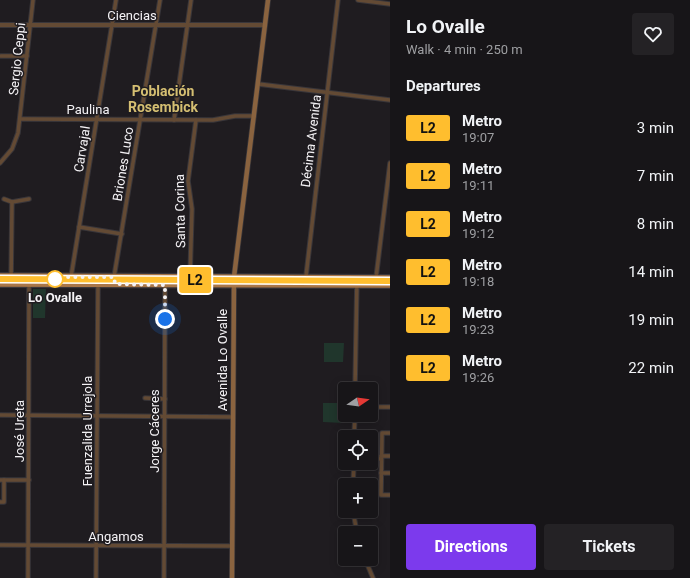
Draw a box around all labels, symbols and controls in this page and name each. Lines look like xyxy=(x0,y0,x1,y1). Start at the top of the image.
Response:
street label: Ciencias xyxy=(107,8,157,23)
button: heart xyxy=(632,13,674,55)
text: Lo Ovalle xyxy=(406,15,485,38)
street label: Sergio Ceppi xyxy=(6,22,28,96)
text: Walk · 4 min · 250 m xyxy=(406,42,523,57)
text: Departures xyxy=(406,77,481,95)
district label: Población Rosembick xyxy=(128,83,199,115)
street label: Décima Avenida xyxy=(298,94,324,188)
street label: Paulina xyxy=(67,102,109,117)
text: Metro xyxy=(462,112,502,130)
text: 3 min xyxy=(637,119,674,137)
text: L2 xyxy=(420,120,436,136)
street label: Carvajal xyxy=(71,125,93,173)
street label: Briones Luco xyxy=(110,126,136,202)
text: 19:07 xyxy=(462,130,494,145)
text: Metro xyxy=(462,160,502,178)
text: 7 min xyxy=(637,167,674,185)
text: L2 xyxy=(420,168,436,184)
street label: Santa Corina xyxy=(172,174,188,248)
text: 19:11 xyxy=(462,178,494,193)
text: Metro xyxy=(462,208,502,226)
text: 8 min xyxy=(637,215,674,233)
text: L2 xyxy=(420,216,436,232)
text: 19:12 xyxy=(462,226,494,241)
text: Metro xyxy=(462,256,502,274)
text: 14 min xyxy=(628,263,674,281)
text: L2 xyxy=(420,264,436,280)
line badge: L2 xyxy=(177,267,213,293)
marker: Lo Ovalle xyxy=(46,270,64,288)
text: L2 xyxy=(187,272,203,288)
text: 19:18 xyxy=(462,274,494,289)
place label: Lo Ovalle xyxy=(28,290,82,305)
text: Metro xyxy=(462,304,502,322)
your location xyxy=(155,309,175,329)
street label: Avenida Lo Ovalle xyxy=(215,309,230,411)
text: 19 min xyxy=(628,311,674,329)
text: L2 xyxy=(420,312,436,328)
text: 19:23 xyxy=(462,322,494,337)
text: Metro xyxy=(462,352,502,370)
text: 22 min xyxy=(628,359,674,377)
text: L2 xyxy=(420,360,436,376)
text: 19:26 xyxy=(462,370,494,385)
street label: Fuenzalida Urrejola xyxy=(80,376,95,486)
north arrow xyxy=(338,382,378,422)
map controls xyxy=(338,382,378,566)
street label: Jorge Cáceres xyxy=(147,389,162,473)
street label: José Ureta xyxy=(12,400,27,462)
button: locate xyxy=(338,430,378,470)
button: + xyxy=(338,478,378,518)
button: Directions xyxy=(406,524,536,570)
button: Tickets xyxy=(544,524,674,570)
button: − xyxy=(338,526,378,566)
street label: Angamos xyxy=(88,529,144,544)

